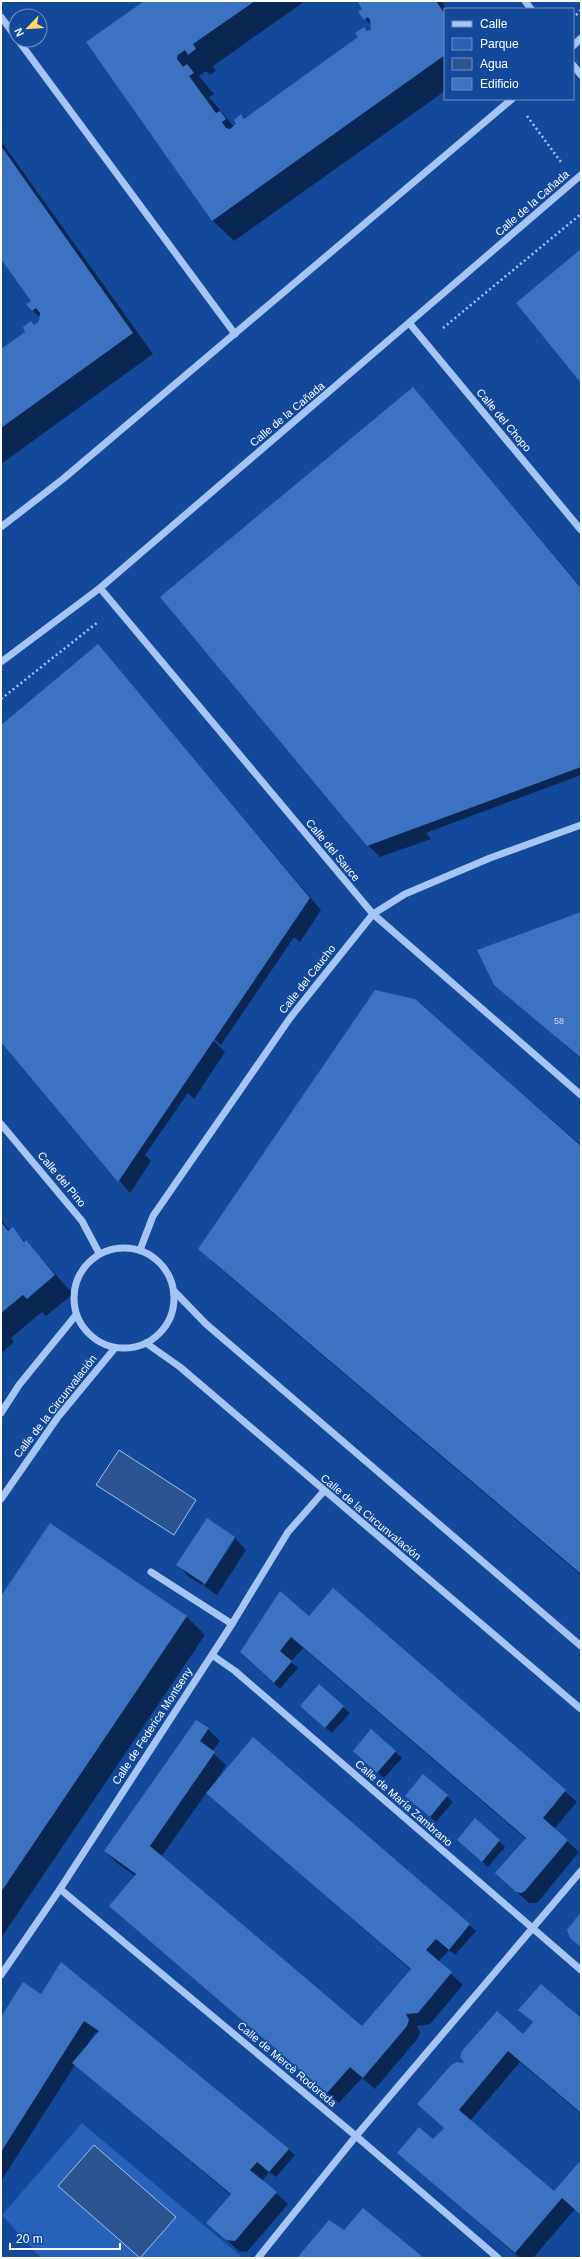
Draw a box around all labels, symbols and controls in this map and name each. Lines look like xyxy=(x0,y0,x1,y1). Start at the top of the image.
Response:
north arrow xyxy=(8,8,48,48)
legend xyxy=(444,8,574,100)
text: Calle xyxy=(480,17,508,31)
text: N xyxy=(12,26,26,38)
text: Parque xyxy=(480,37,519,51)
text: Agua xyxy=(480,57,508,71)
text: Edificio xyxy=(480,77,519,91)
street label: Calle de la Cañada xyxy=(493,167,572,238)
street label: Calle de la Cañada xyxy=(247,379,327,449)
street label: Calle del Chopo xyxy=(474,386,534,454)
street label: Calle del Sauce xyxy=(304,817,362,883)
street label: Calle del Caucho xyxy=(276,942,338,1016)
house number: 58 xyxy=(554,1016,564,1026)
street label: Calle del Pino xyxy=(36,1149,88,1209)
street label: Calle de la Circunvalación xyxy=(11,1352,99,1460)
street label: Calle de la Circunvalación xyxy=(318,1472,424,1562)
street label: Calle de Federica Montseny xyxy=(110,1665,195,1787)
street label: Calle de María Zambrano xyxy=(353,1758,455,1848)
street label: Calle de Mercè Rodoreda xyxy=(235,2019,340,2109)
scale bar xyxy=(10,2225,120,2251)
text: 20 m xyxy=(16,2232,43,2246)

